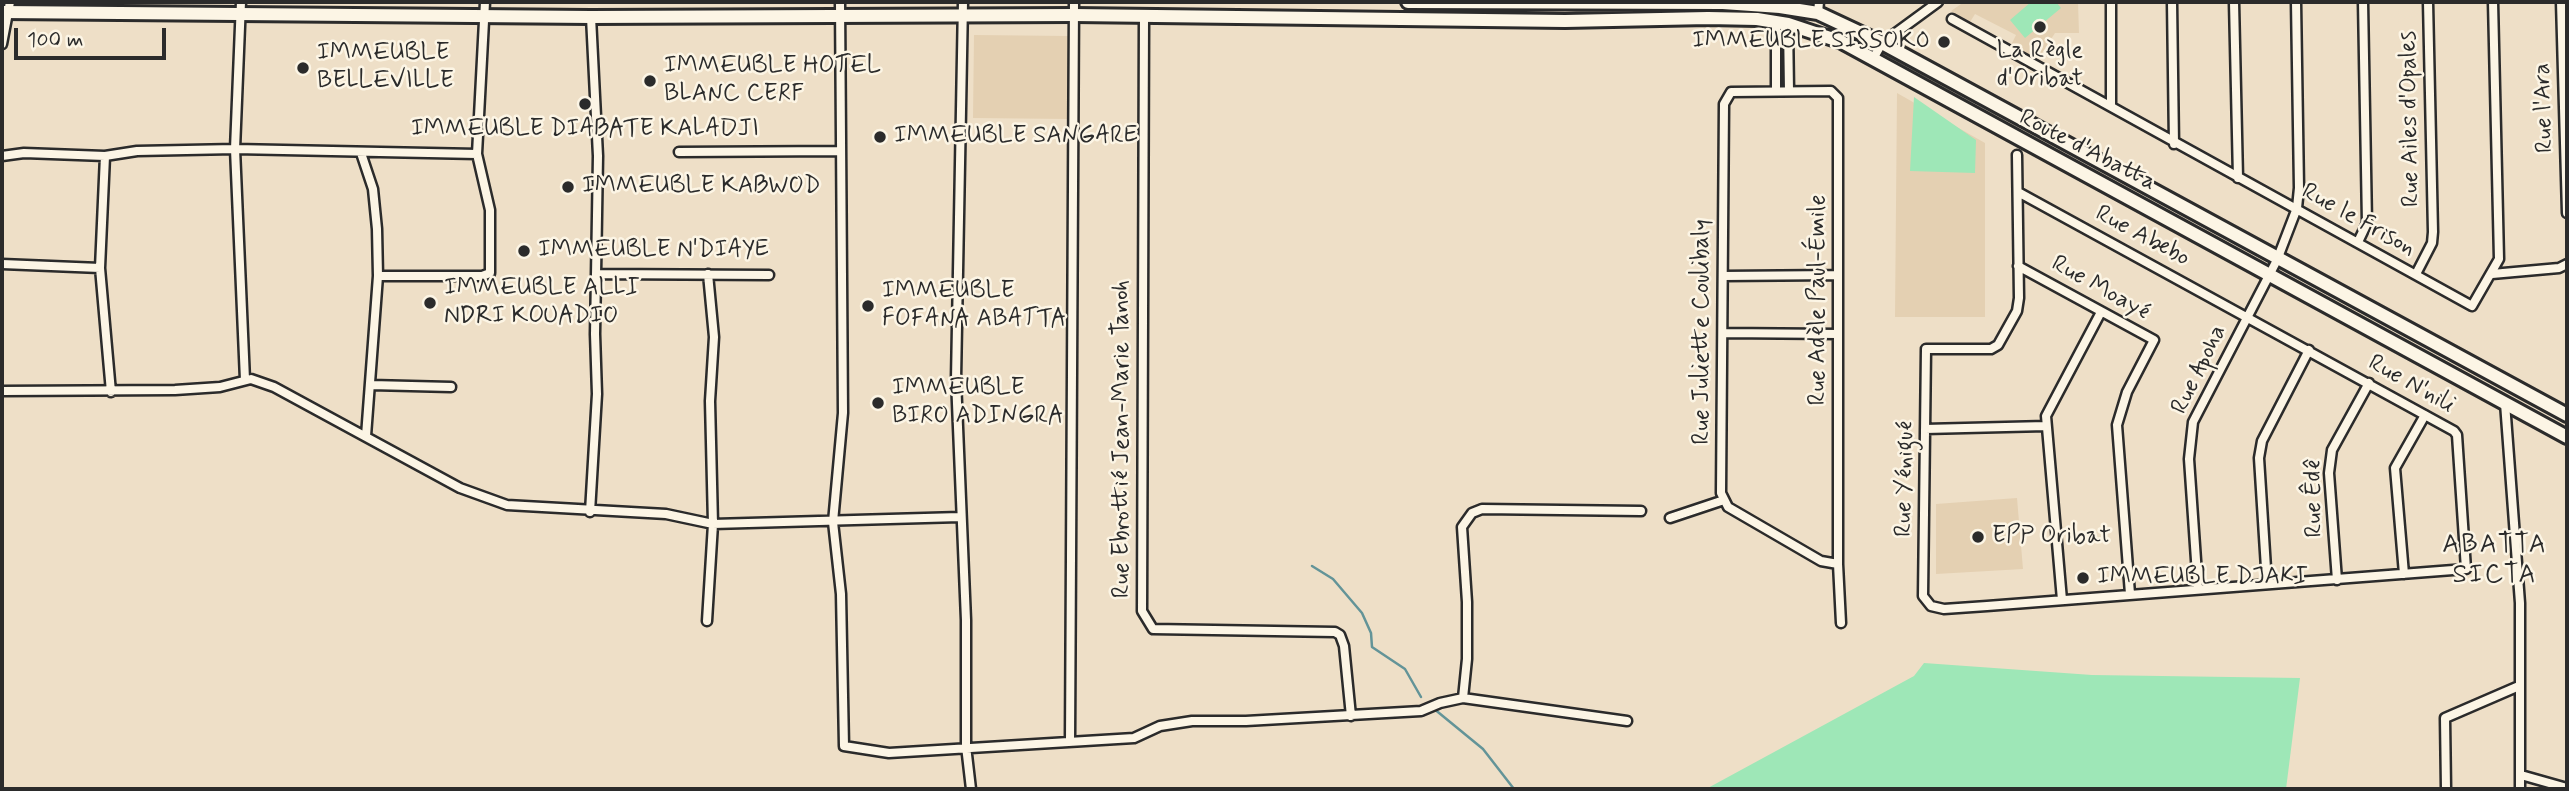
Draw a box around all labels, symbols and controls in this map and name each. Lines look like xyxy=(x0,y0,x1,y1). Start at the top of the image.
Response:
scale bar xyxy=(18,14,170,58)
marker: La Règle d'Oribat xyxy=(2032,19,2048,35)
text: 100 m xyxy=(27,26,83,54)
place label: IMMEUBLE SISSOKO xyxy=(1692,28,1930,56)
street label: Rue Ailes d'Opales xyxy=(2395,31,2427,207)
marker: IMMEUBLE SISSOKO xyxy=(1936,34,1952,50)
place label: La Règle d'Oribat xyxy=(1997,38,2083,94)
place label: IMMEUBLE BELLEVILLE xyxy=(317,40,454,96)
place label: IMMEUBLE HOTEL BLANC CERF xyxy=(664,53,881,109)
marker: IMMEUBLE BELLEVILLE xyxy=(295,60,311,76)
street label: Rue l'Ara xyxy=(2529,62,2561,154)
marker: IMMEUBLE HOTEL BLANC CERF xyxy=(642,73,658,89)
marker: IMMEUBLE DIABATE KALADJI xyxy=(577,96,593,112)
street label: Route d'Abatta xyxy=(2014,104,2160,198)
place label: IMMEUBLE DIABATE KALADJI xyxy=(411,116,759,144)
place label: IMMEUBLE SANGARE xyxy=(894,123,1138,151)
marker: IMMEUBLE SANGARE xyxy=(872,129,888,145)
place label: IMMEUBLE KABWOD xyxy=(582,173,820,201)
street label: Rue le Frison xyxy=(2296,178,2420,264)
marker: IMMEUBLE KABWOD xyxy=(560,179,576,195)
street label: Rue Adèle Paul-Émile xyxy=(1805,194,1833,406)
street label: Rue Abebo xyxy=(2090,200,2194,274)
street label: Rue Juliette Coulibaly xyxy=(1689,219,1717,445)
place label: IMMEUBLE N'DIAYE xyxy=(538,237,769,265)
marker: IMMEUBLE N'DIAYE xyxy=(516,243,532,259)
street label: Rue Moayé xyxy=(2046,250,2154,328)
place label: IMMEUBLE ALLI NDRI KOUADIO xyxy=(444,275,640,331)
place label: IMMEUBLE FOFANA ABATTA xyxy=(882,278,1066,334)
street label: Rue Ebrottié Jean-Marie Tanoh xyxy=(1109,280,1137,598)
marker: IMMEUBLE ALLI NDRI KOUADIO xyxy=(422,295,438,311)
marker: IMMEUBLE FOFANA ABATTA xyxy=(860,298,876,314)
street label: Rue Apoha xyxy=(2166,321,2234,419)
street label: Rue N'nili xyxy=(2363,349,2459,421)
place label: IMMEUBLE BIRO ADINGRA xyxy=(892,375,1064,431)
marker: IMMEUBLE BIRO ADINGRA xyxy=(870,395,886,411)
street label: Rue Yénigué xyxy=(1891,421,1921,537)
street label: Rue Êdê xyxy=(2300,458,2330,538)
place label: EPP Oribat xyxy=(1992,523,2111,551)
marker: EPP Oribat xyxy=(1970,529,1986,545)
district label: ABATTA SICTA xyxy=(2441,531,2549,592)
place label: IMMEUBLE DJAKI xyxy=(2097,564,2308,592)
marker: IMMEUBLE DJAKI xyxy=(2075,570,2091,586)

